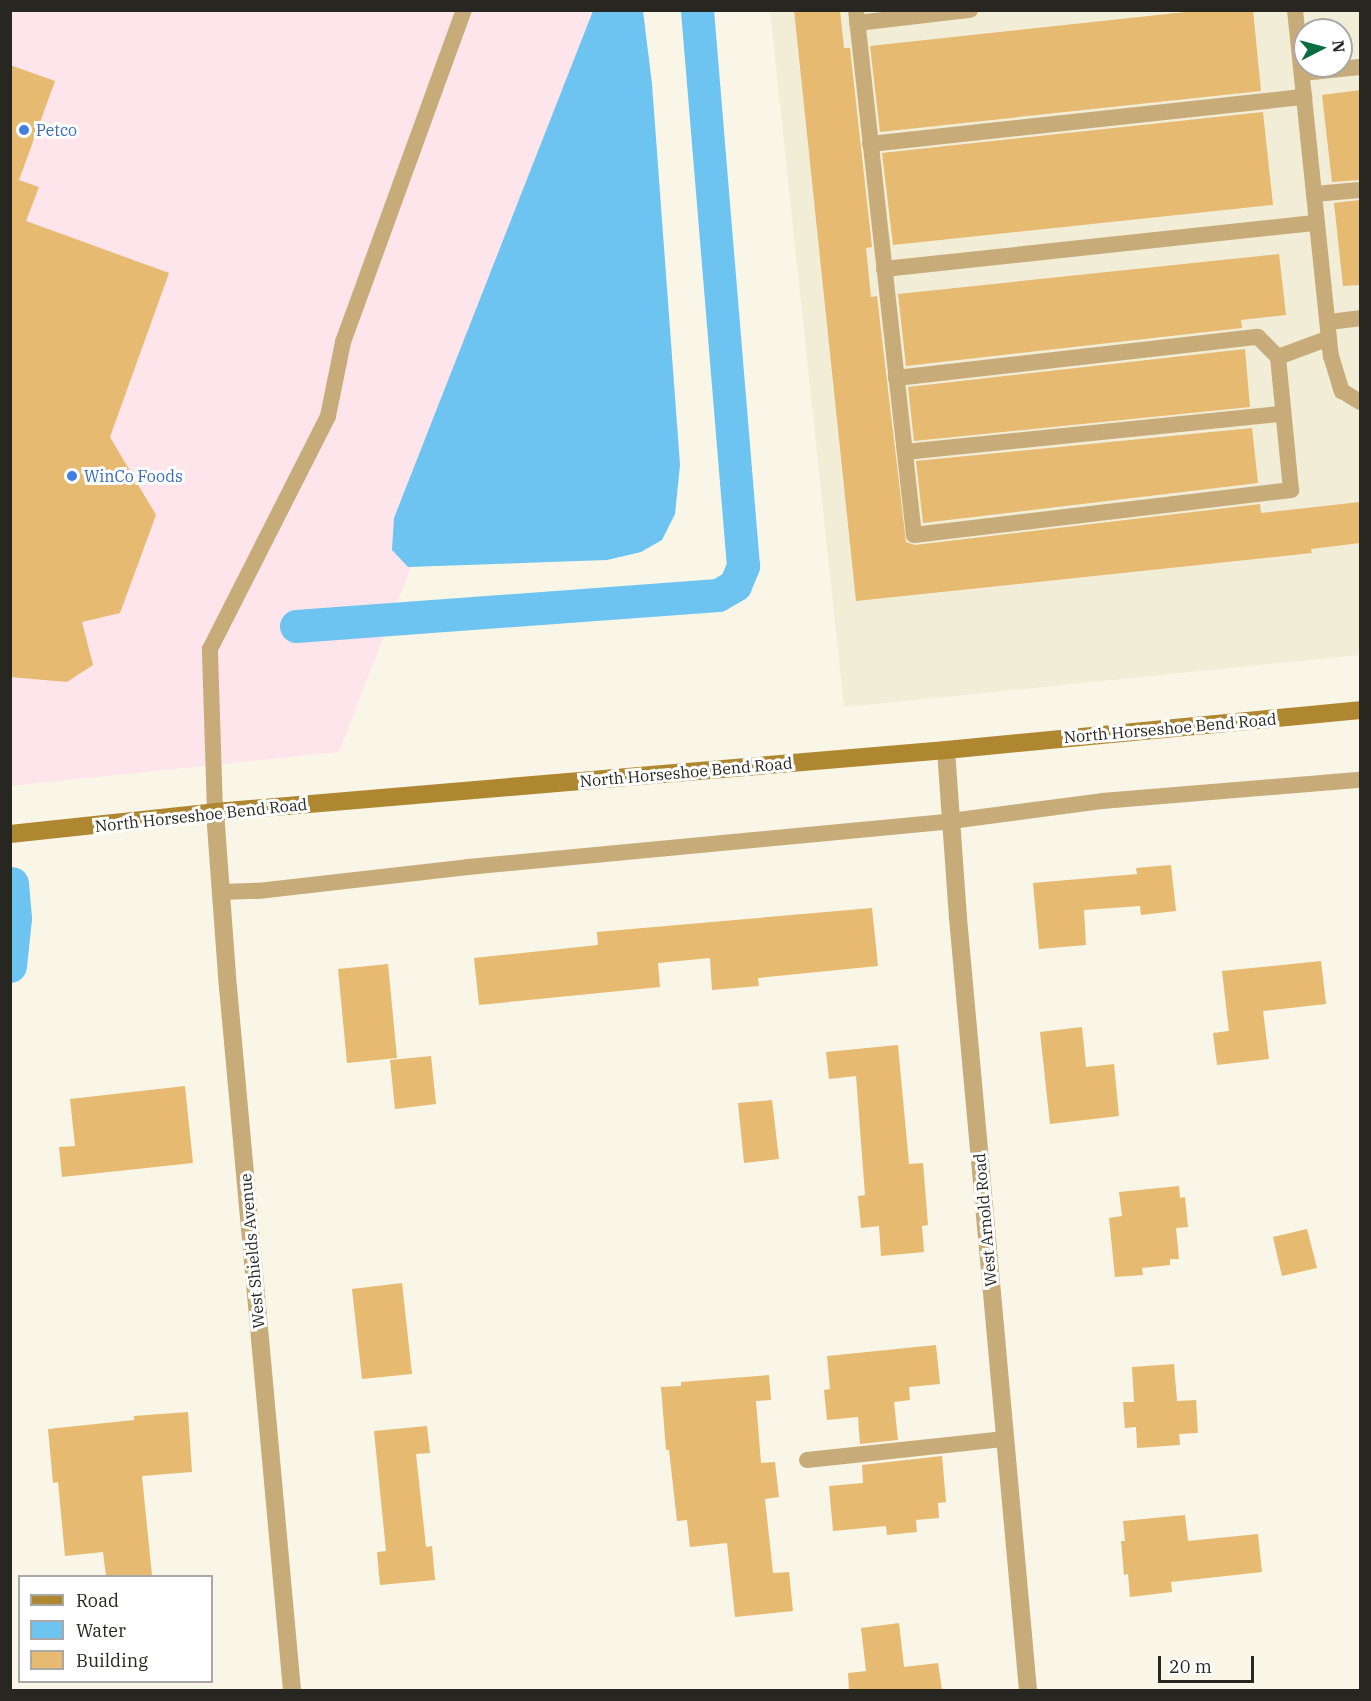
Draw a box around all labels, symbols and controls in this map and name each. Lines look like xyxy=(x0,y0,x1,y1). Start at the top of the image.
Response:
north arrow xyxy=(1293,18,1353,78)
text: N xyxy=(1328,39,1350,54)
place label: Petco xyxy=(36,120,77,140)
marker: Petco xyxy=(17,123,31,137)
place label: WinCo Foods xyxy=(84,466,183,486)
marker: WinCo Foods xyxy=(65,469,79,483)
street label: North Horseshoe Bend Road xyxy=(1063,709,1277,747)
street label: North Horseshoe Bend Road xyxy=(579,753,793,791)
street label: North Horseshoe Bend Road xyxy=(94,794,308,836)
street label: West Arnold Road xyxy=(970,1152,1000,1288)
street label: West Shields Avenue xyxy=(236,1173,268,1329)
legend xyxy=(18,1575,213,1683)
text: Road xyxy=(76,1589,119,1612)
text: Water xyxy=(76,1619,126,1642)
scale bar xyxy=(1161,1644,1257,1682)
text: Building xyxy=(76,1649,148,1672)
text: 20 m xyxy=(1169,1655,1212,1678)

